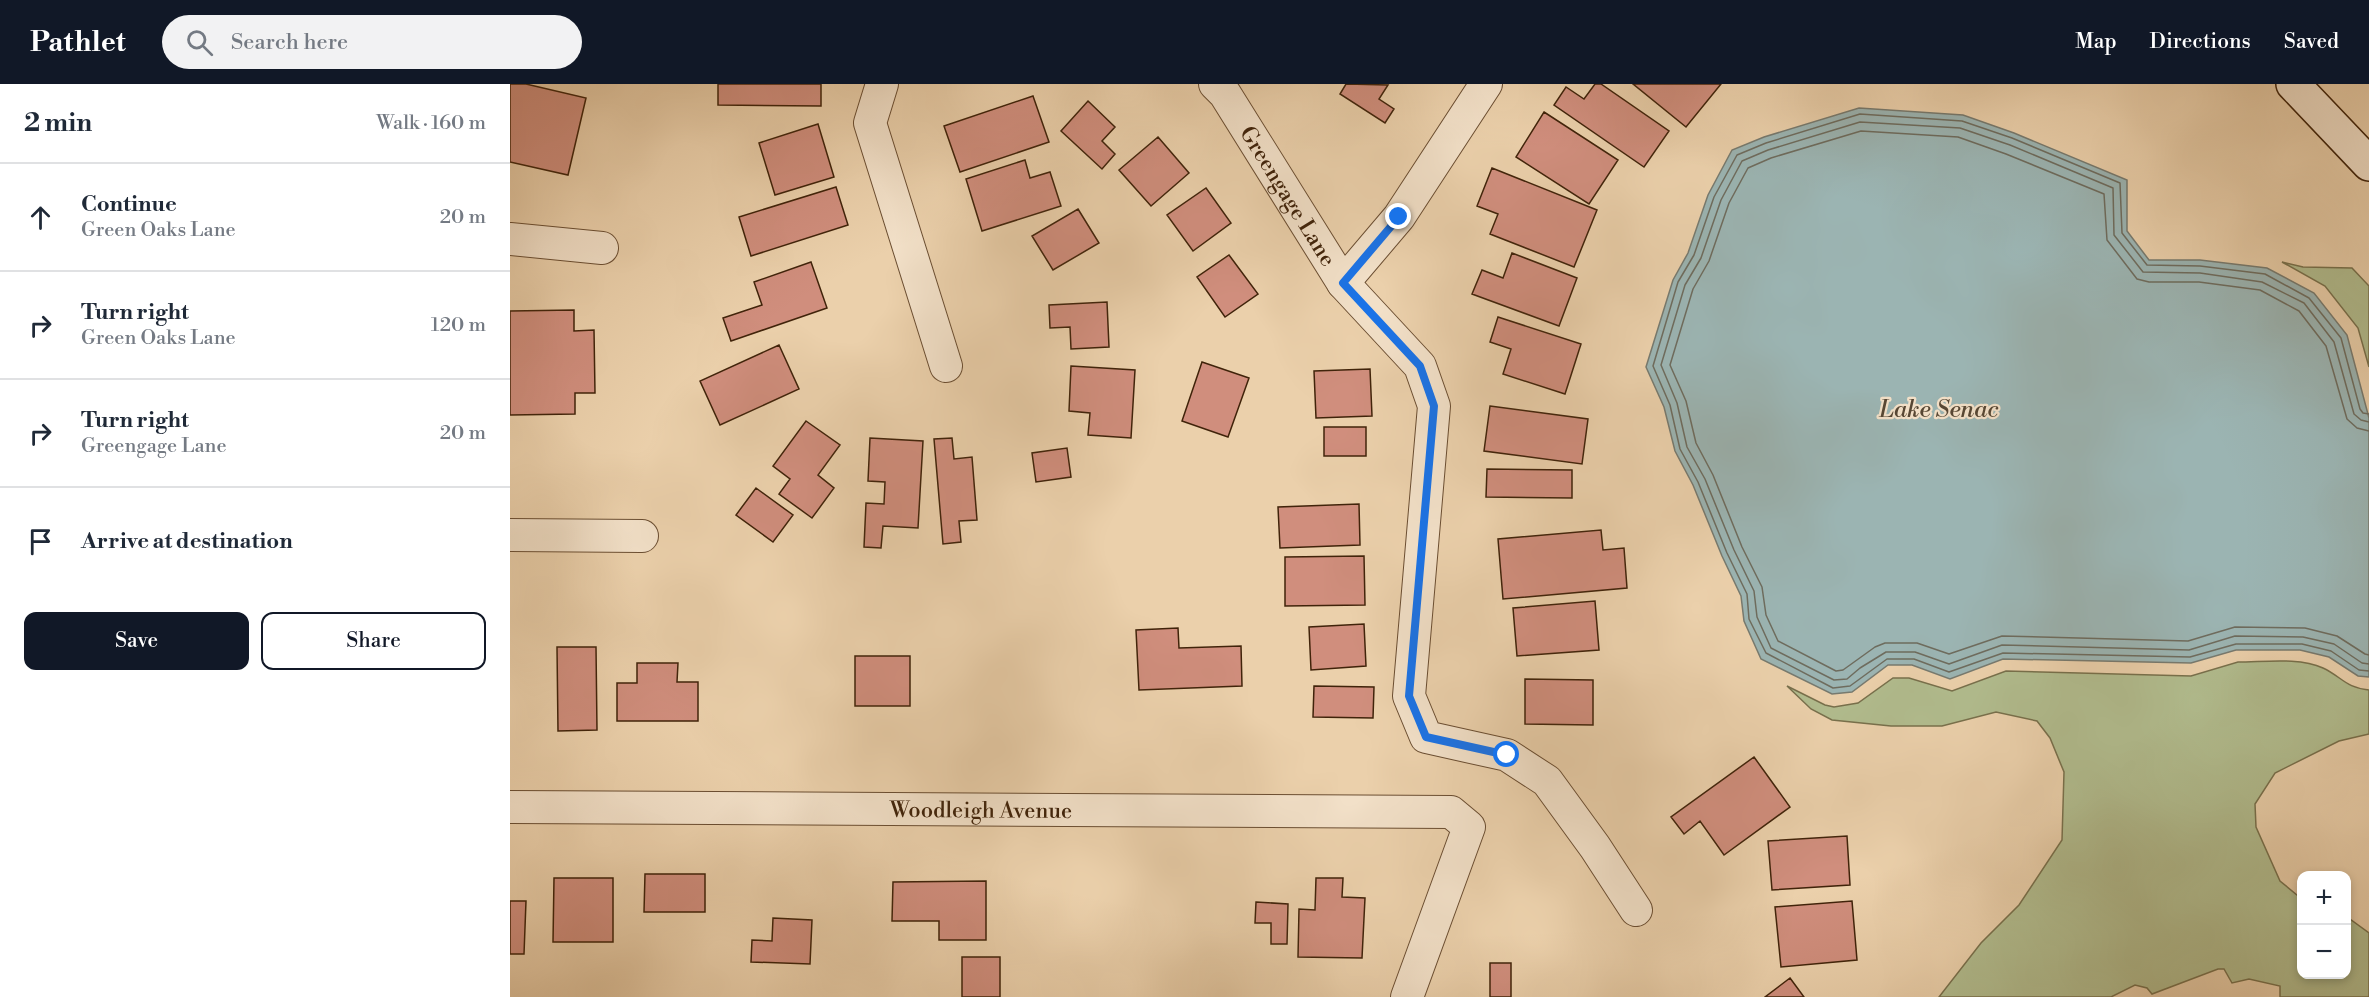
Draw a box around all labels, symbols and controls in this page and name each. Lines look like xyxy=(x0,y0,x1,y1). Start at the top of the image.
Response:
search box xyxy=(162,15,582,69)
text: Pathlet xyxy=(30,25,126,60)
icon: search xyxy=(183,26,216,59)
text: Search here xyxy=(231,29,348,56)
text: Map xyxy=(2075,29,2117,55)
text: Directions xyxy=(2150,29,2251,55)
text: Saved xyxy=(2284,29,2339,55)
text: 2 min xyxy=(24,107,92,139)
text: Walk · 160 m xyxy=(376,111,486,136)
street label: Greengage Lane xyxy=(1233,121,1341,272)
text: Continue xyxy=(81,191,177,218)
icon: ahead xyxy=(24,201,57,234)
route end xyxy=(1385,203,1411,229)
text: 20 m xyxy=(440,205,486,230)
text: Green Oaks Lane xyxy=(81,218,236,243)
text: Turn right xyxy=(81,299,189,326)
icon: right xyxy=(24,309,57,342)
text: 120 m xyxy=(431,313,486,338)
text: Green Oaks Lane xyxy=(81,326,236,351)
water label: Lake Senac xyxy=(1878,395,1999,425)
text: Turn right xyxy=(81,407,189,434)
icon: right xyxy=(24,417,57,450)
text: 20 m xyxy=(440,421,486,446)
text: Greengage Lane xyxy=(81,434,227,459)
icon: arrive xyxy=(24,525,57,558)
text: Arrive at destination xyxy=(81,528,293,555)
button: Save xyxy=(24,612,249,670)
button: Share xyxy=(261,612,486,670)
route start xyxy=(1493,741,1519,767)
street label: Woodleigh Avenue xyxy=(889,797,1072,825)
map controls xyxy=(2297,871,2351,979)
button: + xyxy=(2297,871,2351,925)
button: − xyxy=(2297,925,2351,979)

